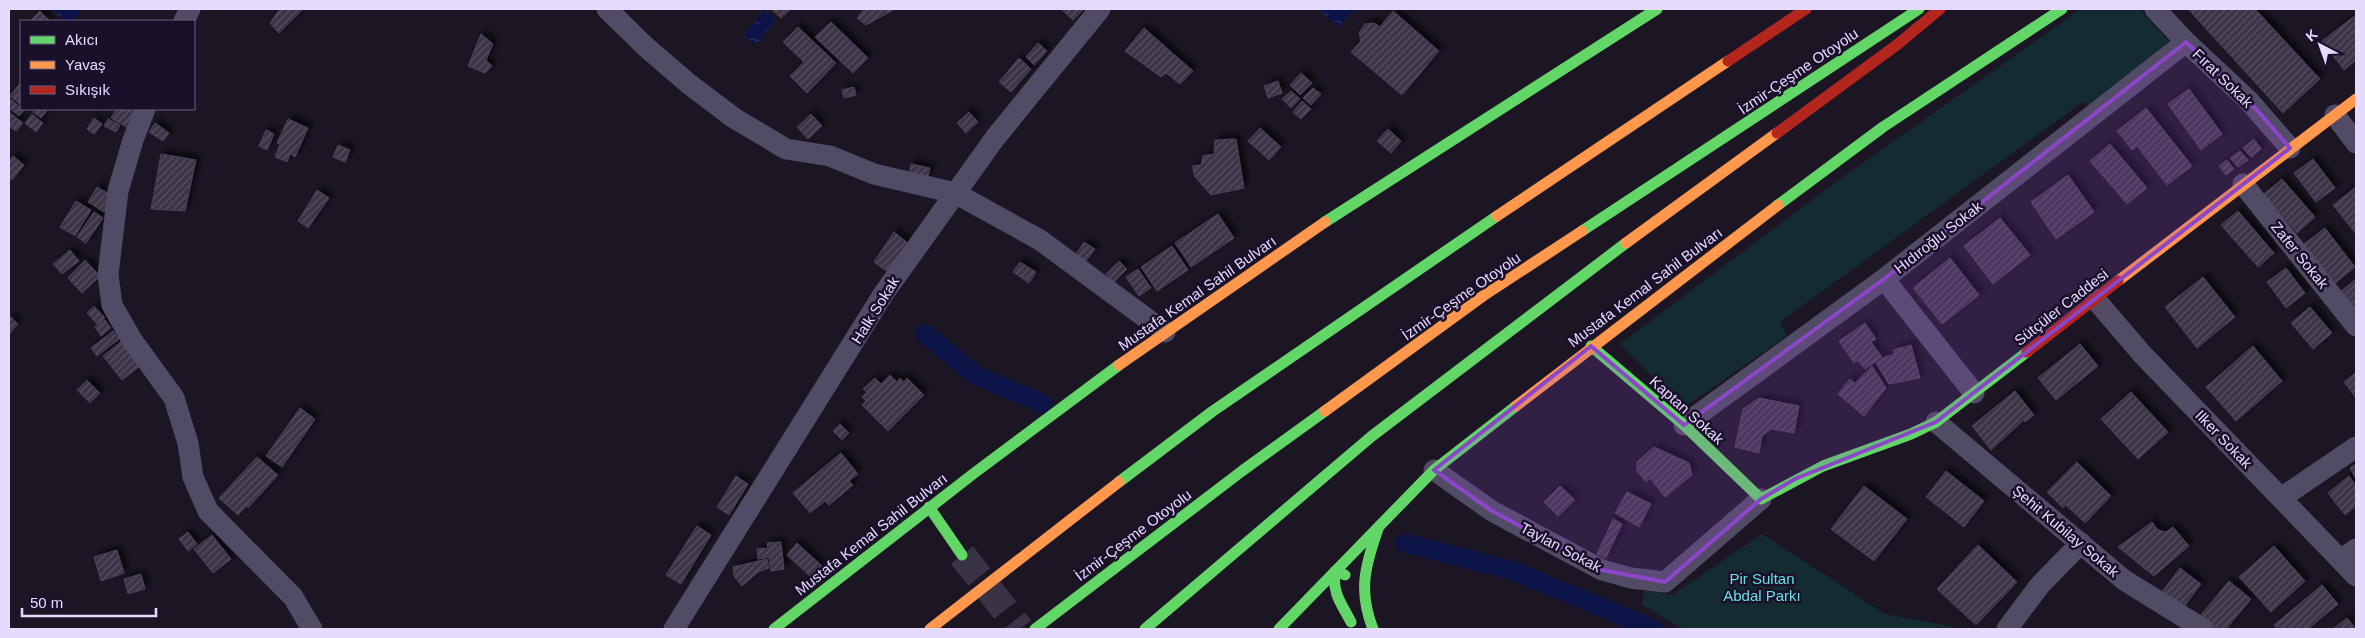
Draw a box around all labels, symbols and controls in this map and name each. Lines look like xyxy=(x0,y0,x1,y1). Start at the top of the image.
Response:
legend xyxy=(20,20,195,110)
north arrow xyxy=(2295,20,2345,70)
street label: İzmir-Çeşme Otoyolu xyxy=(1735,25,1861,117)
text: K xyxy=(2302,26,2321,45)
text: Akıcı xyxy=(65,31,98,48)
street label: Fırat Sokak xyxy=(2190,45,2257,111)
text: Yavaş xyxy=(65,56,106,73)
text: Sıkışık xyxy=(65,81,111,98)
street label: Hıdıroğlu Sokak xyxy=(1891,197,1986,277)
street label: Zafer Sokak xyxy=(2268,218,2332,292)
street label: Mustafa Kemal Sahil Bulvarı xyxy=(1565,224,1725,350)
street label: Mustafa Kemal Sahil Bulvarı xyxy=(1115,232,1279,354)
street label: İzmir-Çeşme Otoyolu xyxy=(1398,249,1524,343)
street label: Sütçüler Caddesi xyxy=(2011,265,2111,349)
street label: Halk Sokak xyxy=(848,273,903,347)
street label: Kaptan Sokak xyxy=(1647,372,1728,448)
street label: Ilker Sokak xyxy=(2192,406,2256,472)
street label: Mustafa Kemal Sahil Bulvarı xyxy=(792,469,950,599)
street label: Şehit Kubilay Sokak xyxy=(2009,482,2123,581)
street label: İzmir-Çeşme Otoyolu xyxy=(1072,486,1194,584)
street label: Taylan Sokak xyxy=(1518,519,1605,576)
park label: Pir Sultan Abdal Parkı xyxy=(1723,570,1801,604)
scale bar xyxy=(22,586,156,618)
text: 50 m xyxy=(30,594,63,611)

